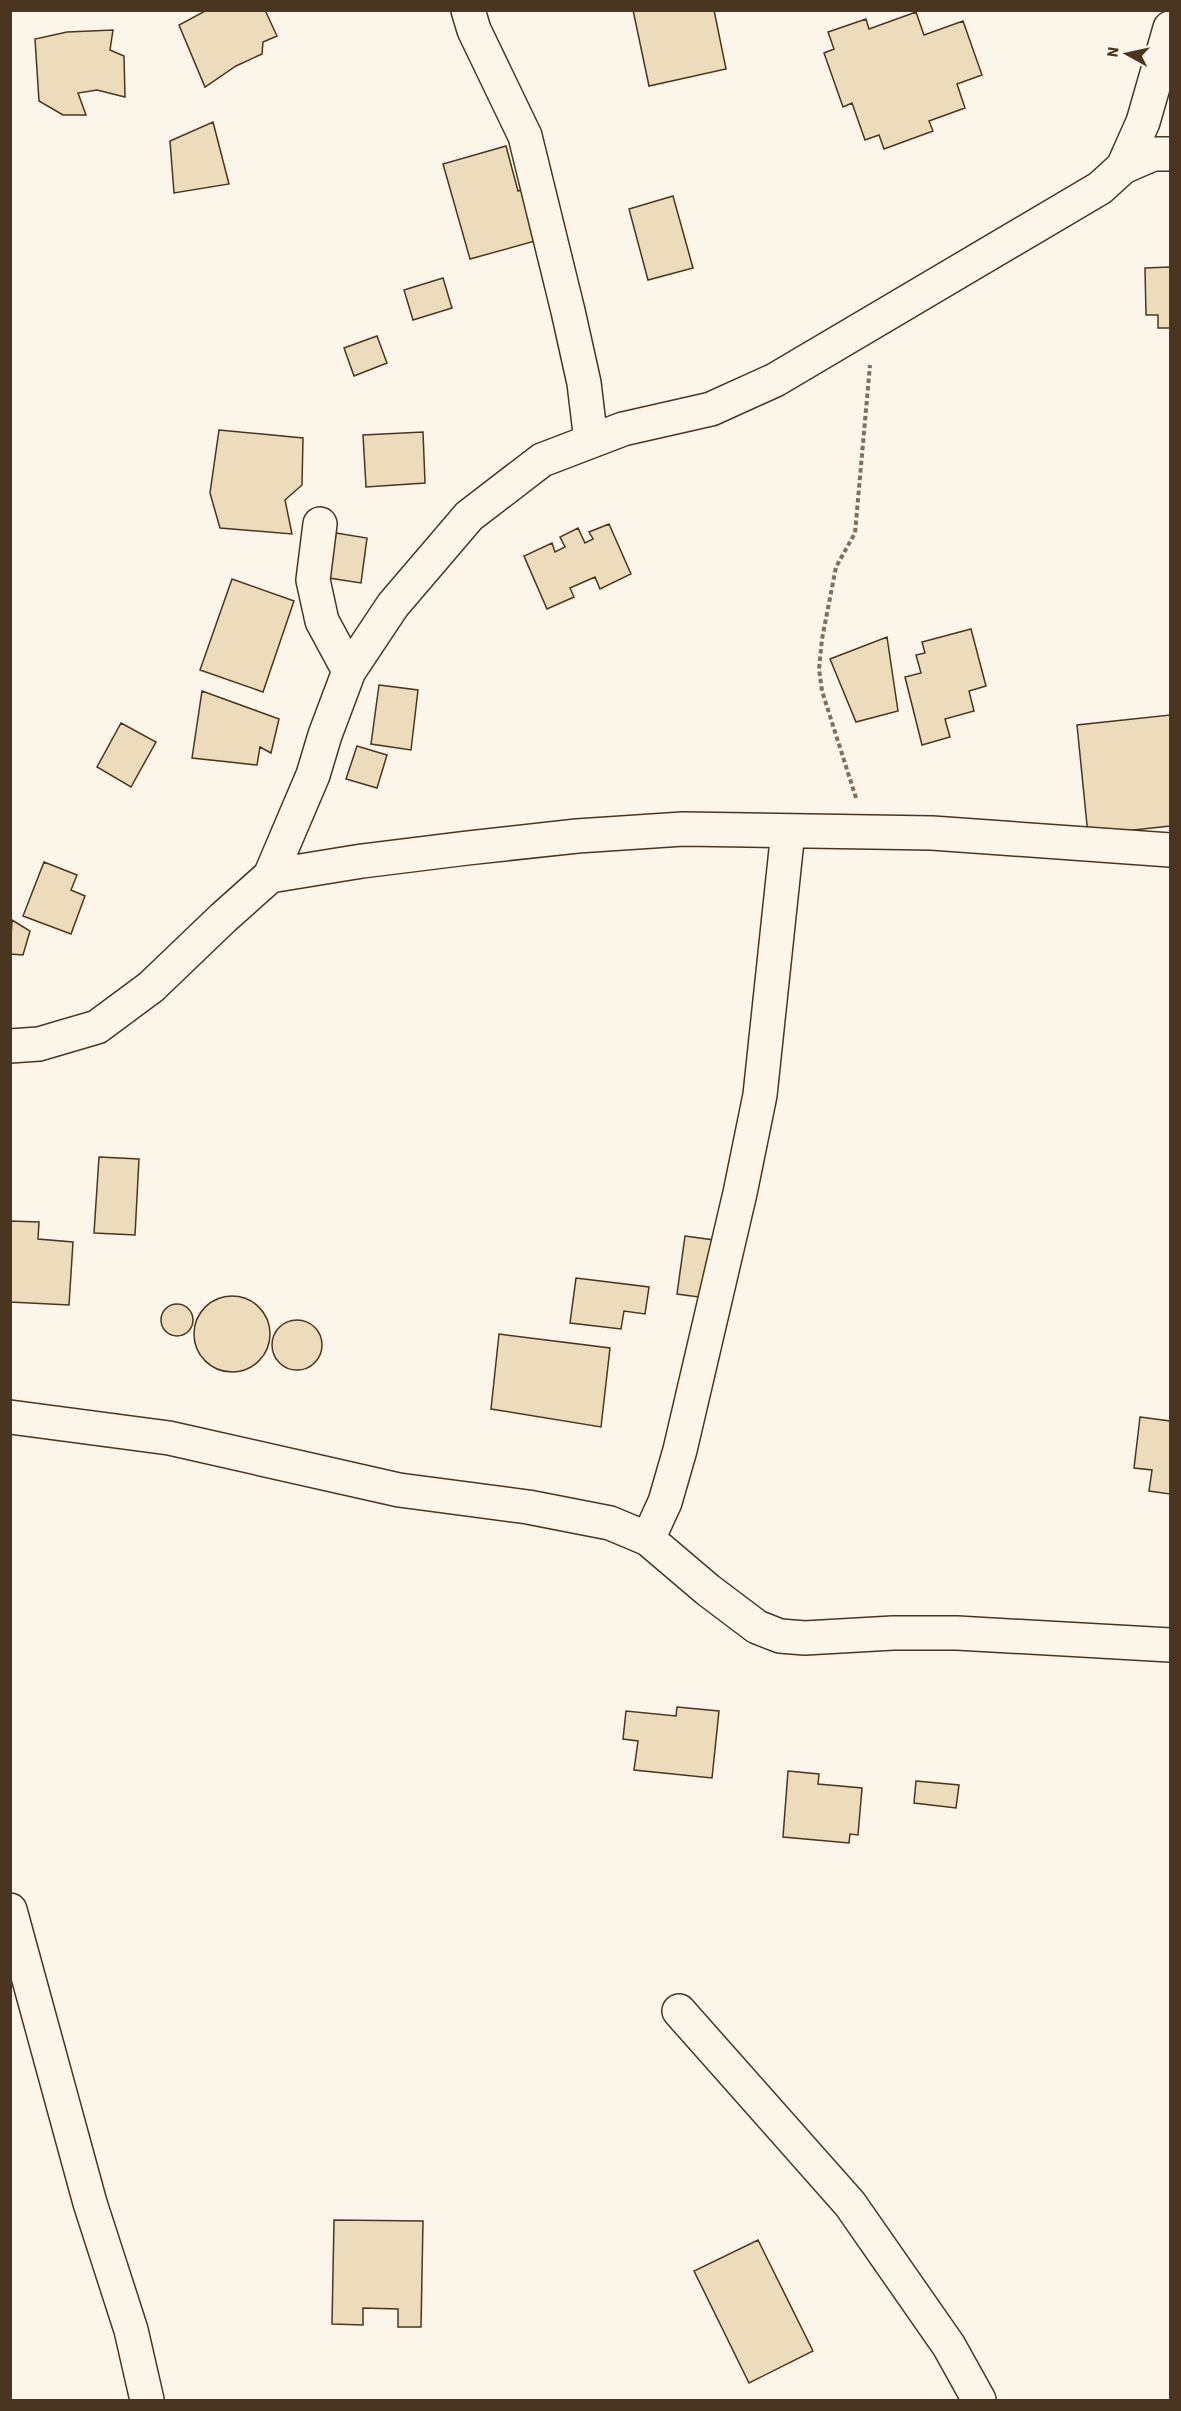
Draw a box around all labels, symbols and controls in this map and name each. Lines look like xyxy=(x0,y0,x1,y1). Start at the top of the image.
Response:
north arrow xyxy=(1097,24,1157,84)
text: N xyxy=(1102,45,1125,59)

